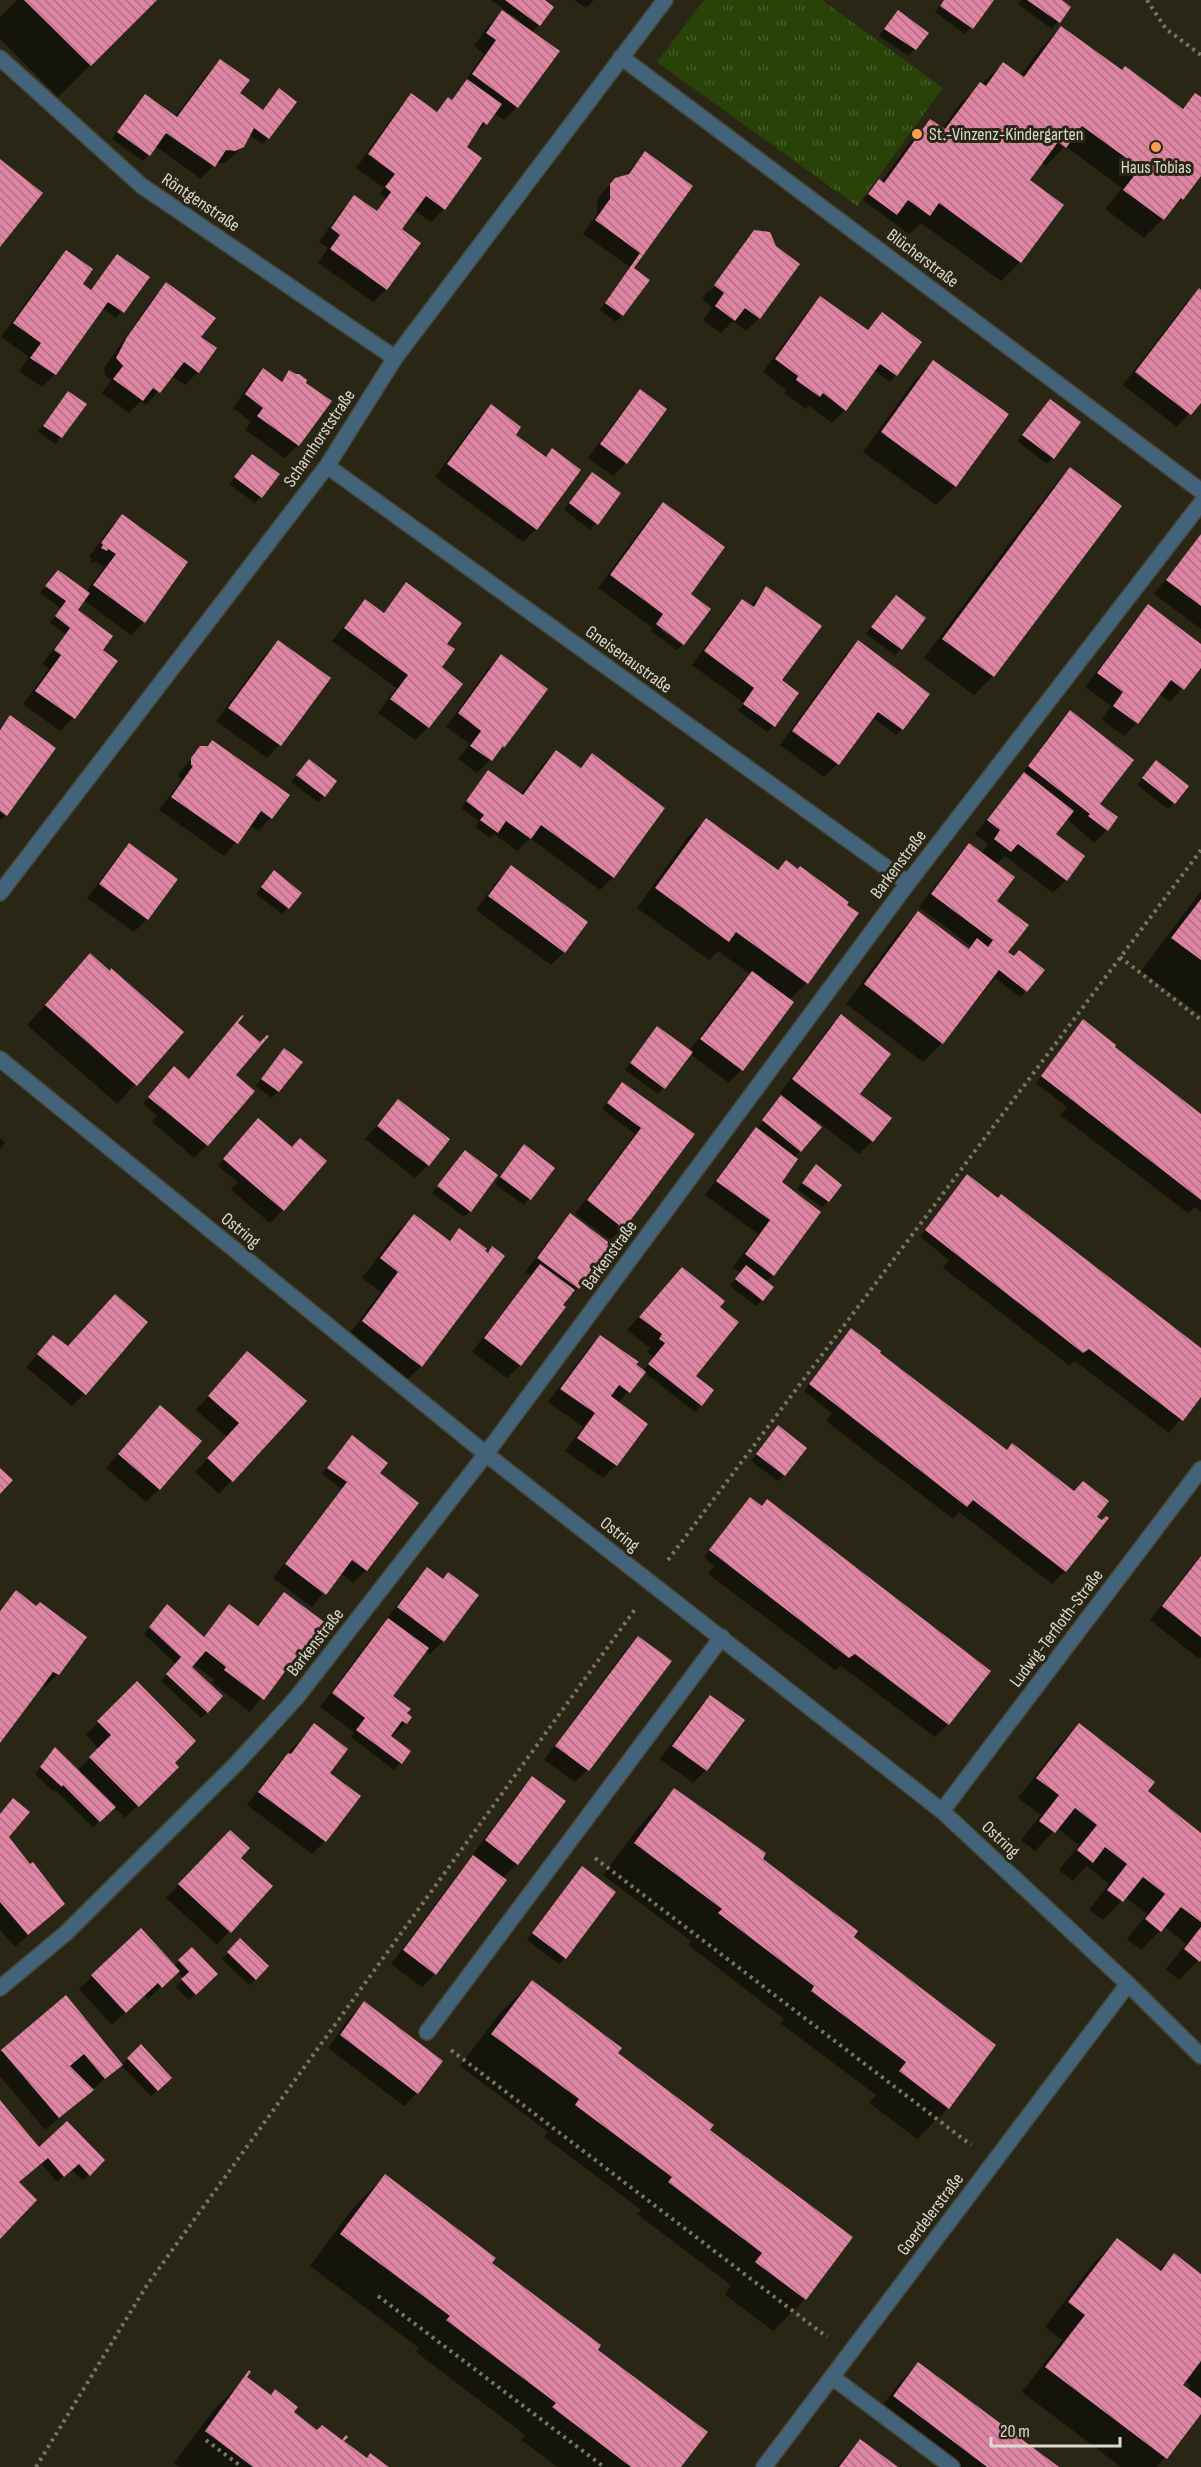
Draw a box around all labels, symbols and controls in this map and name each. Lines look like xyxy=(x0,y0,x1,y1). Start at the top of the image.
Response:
place label: St.-Vinzenz-Kindergarten xyxy=(929,124,1084,145)
marker: St.-Vinzenz-Kindergarten xyxy=(910,127,924,141)
marker: Haus Tobias xyxy=(1149,140,1163,154)
place label: Haus Tobias xyxy=(1121,157,1191,178)
street label: Röntgenstraße xyxy=(158,169,244,236)
street label: Blücherstraße xyxy=(883,225,963,292)
street label: Scharnhorststraße xyxy=(279,386,360,491)
street label: Gneisenaustraße xyxy=(581,621,676,698)
street label: Barkenstraße xyxy=(866,826,931,903)
street label: Ostring xyxy=(217,1208,264,1252)
street label: Barkenstraße xyxy=(577,1217,641,1294)
street label: Ostring xyxy=(596,1513,644,1556)
street label: Ludwig-Terfloth-Straße xyxy=(1005,1565,1108,1691)
street label: Barkenstraße xyxy=(282,1604,348,1680)
street label: Ostring xyxy=(977,1817,1024,1862)
street label: Goerdelerstraße xyxy=(893,2169,968,2260)
scale bar xyxy=(991,2410,1120,2448)
text: 20 m xyxy=(1000,2421,1030,2442)

